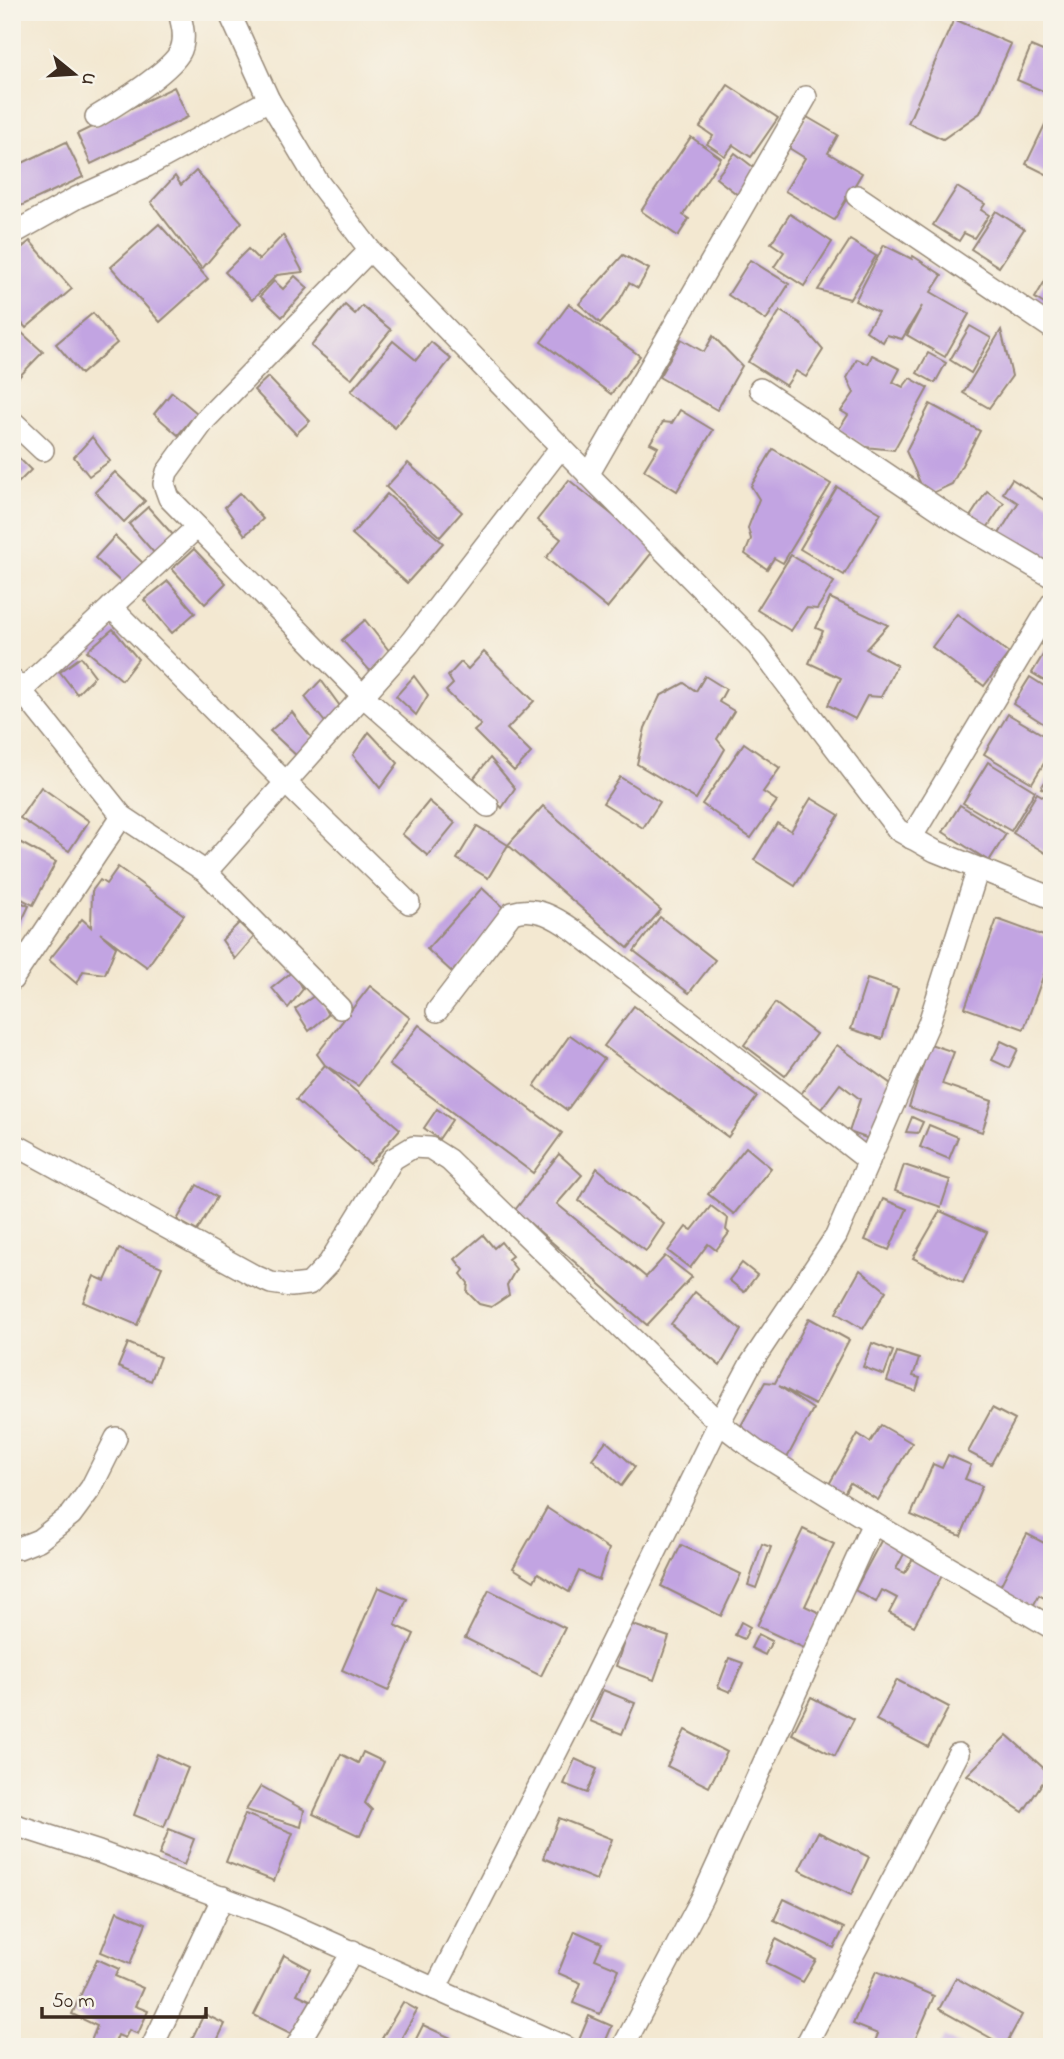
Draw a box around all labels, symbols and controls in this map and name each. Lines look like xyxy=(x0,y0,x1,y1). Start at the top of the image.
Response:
north arrow xyxy=(38,38,108,108)
text: U xyxy=(73,69,102,88)
scale bar xyxy=(42,1975,206,2019)
text: 50 m xyxy=(52,1987,95,2017)

